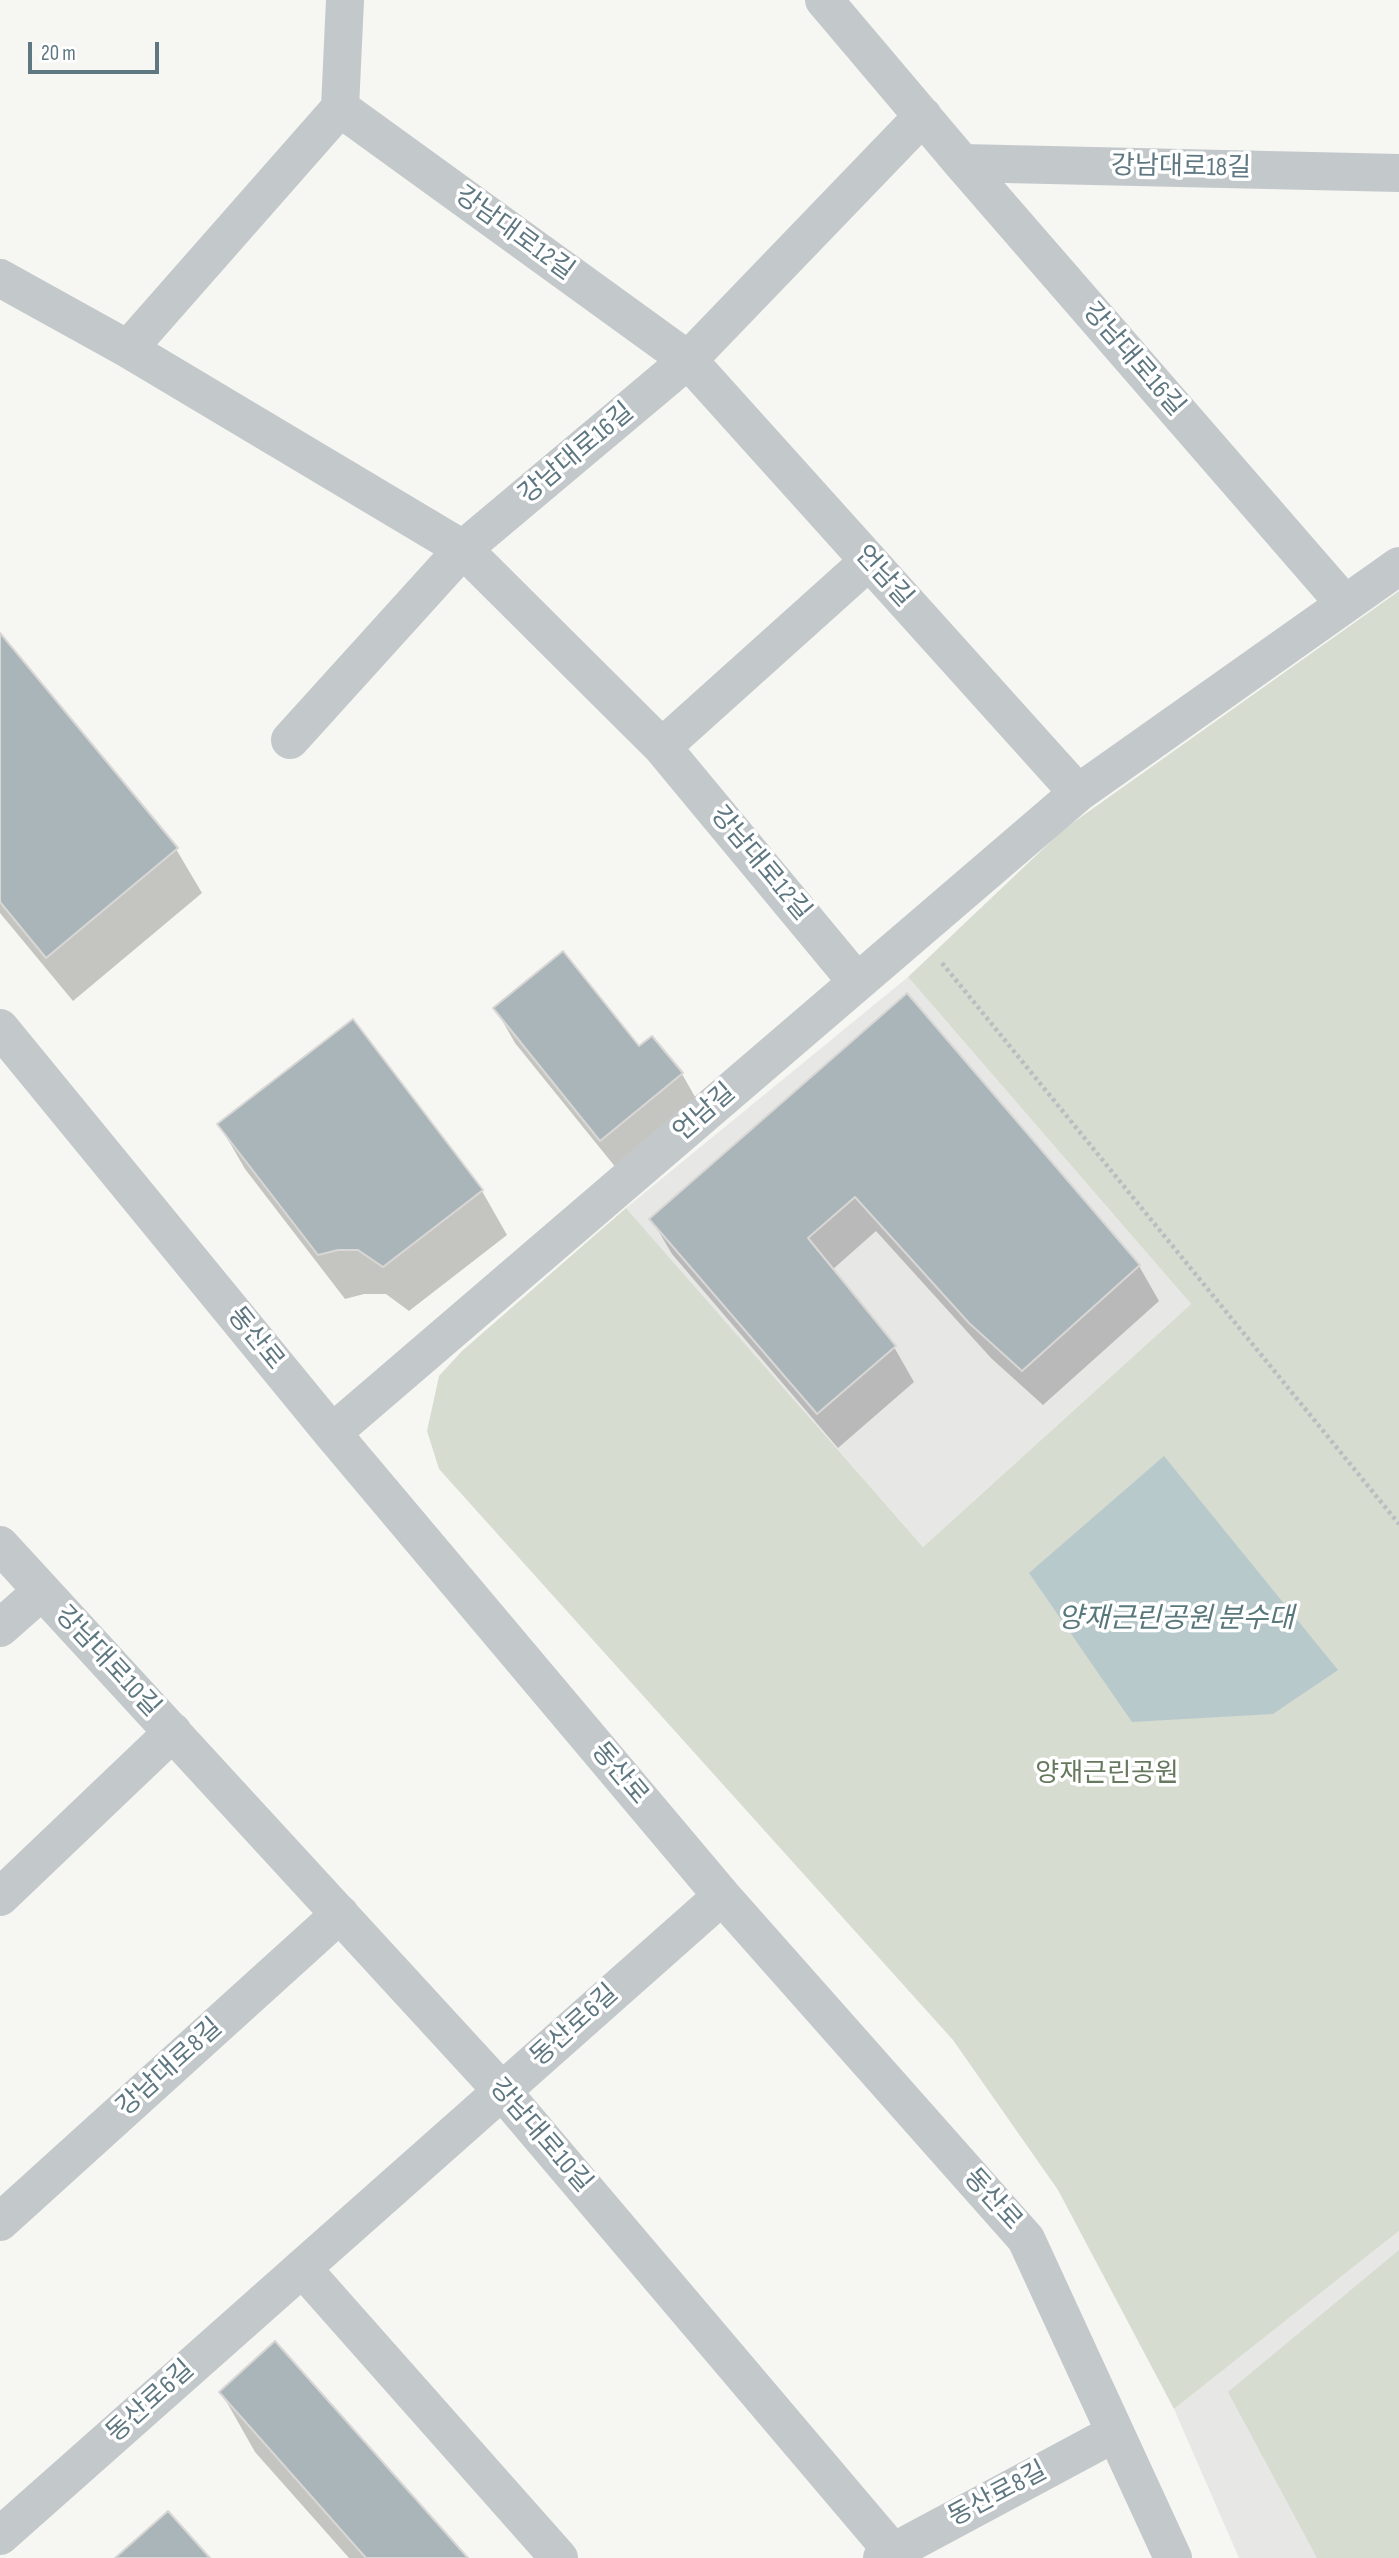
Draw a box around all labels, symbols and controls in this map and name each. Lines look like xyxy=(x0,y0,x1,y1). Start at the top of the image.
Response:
scale bar xyxy=(32,28,163,72)
text: 20 m xyxy=(41,41,76,66)
street label: 강남대로18길 xyxy=(1111,151,1251,185)
street label: 강남대로12길 xyxy=(448,180,580,288)
street label: 강남대로16길 xyxy=(1075,297,1191,423)
street label: 강남대로16길 xyxy=(513,397,641,511)
street label: 언남길 xyxy=(847,540,919,614)
street label: 강남대로12길 xyxy=(703,800,817,928)
street label: 언남길 xyxy=(668,1078,742,1148)
street label: 동산로 xyxy=(220,1301,290,1377)
street label: 강남대로10길 xyxy=(48,1600,166,1724)
water label: 양재근린공원 분수대 xyxy=(1058,1603,1294,1637)
street label: 동산로 xyxy=(584,1736,654,1812)
park label: 양재근린공원 xyxy=(1035,1758,1179,1790)
street label: 동산로6길 xyxy=(525,1979,625,2073)
street label: 강남대로8길 xyxy=(111,2013,229,2123)
street label: 강남대로10길 xyxy=(482,2073,598,2199)
street label: 동산로 xyxy=(956,2163,1028,2237)
street label: 동산로6길 xyxy=(101,2355,201,2449)
street label: 동산로8길 xyxy=(943,2456,1053,2534)

